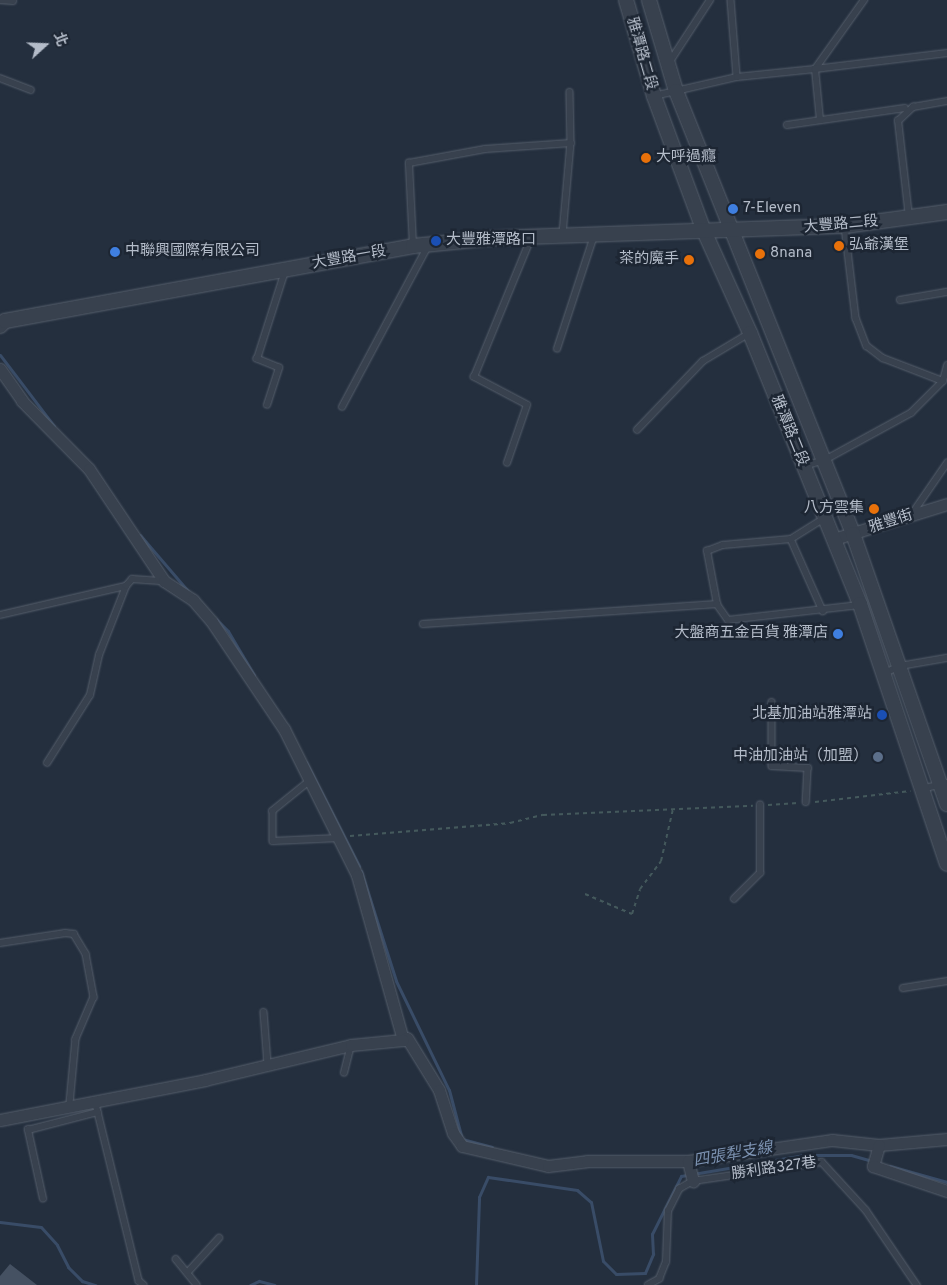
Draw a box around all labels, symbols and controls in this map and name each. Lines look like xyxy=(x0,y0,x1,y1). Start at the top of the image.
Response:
street label: 雅潭路二段 xyxy=(622,15,660,93)
north arrow xyxy=(20,20,70,70)
text: 北 xyxy=(49,30,70,49)
place label: 大呼過癮 xyxy=(656,149,716,167)
marker: 大呼過癮 xyxy=(640,152,652,164)
place label: 7-Eleven xyxy=(743,200,801,218)
marker: 7-Eleven xyxy=(727,203,739,215)
street label: 大豐路二段 xyxy=(803,213,879,237)
place label: 大豐雅潭路口 xyxy=(446,232,536,250)
marker: 大豐雅潭路口 xyxy=(430,235,442,247)
place label: 弘爺漢堡 xyxy=(849,237,909,255)
marker: 弘爺漢堡 xyxy=(833,240,845,252)
place label: 中聯興國際有限公司 xyxy=(125,243,260,261)
street label: 大豐路一段 xyxy=(311,243,387,273)
place label: 8nana xyxy=(770,245,812,263)
marker: 中聯興國際有限公司 xyxy=(109,246,121,258)
marker: 8nana xyxy=(754,248,766,260)
place label: 茶的魔手 xyxy=(619,251,679,269)
marker: 茶的魔手 xyxy=(683,254,695,266)
street label: 雅潭路二段 xyxy=(767,393,811,469)
place label: 八方雲集 xyxy=(804,500,864,518)
marker: 八方雲集 xyxy=(868,503,880,515)
street label: 雅豐街 xyxy=(867,506,915,538)
place label: 大盤商五金百貨 雅潭店 xyxy=(674,625,828,643)
marker: 大盤商五金百貨 雅潭店 xyxy=(832,628,844,640)
place label: 北基加油站雅潭站 xyxy=(752,706,872,724)
marker: 北基加油站雅潭站 xyxy=(876,709,888,721)
place label: 中油加油站（加盟） xyxy=(733,748,868,766)
marker: 中油加油站（加盟） xyxy=(872,751,884,763)
water label: 四張犁支線 xyxy=(692,1139,774,1171)
street label: 勝利路327巷 xyxy=(730,1154,818,1184)

